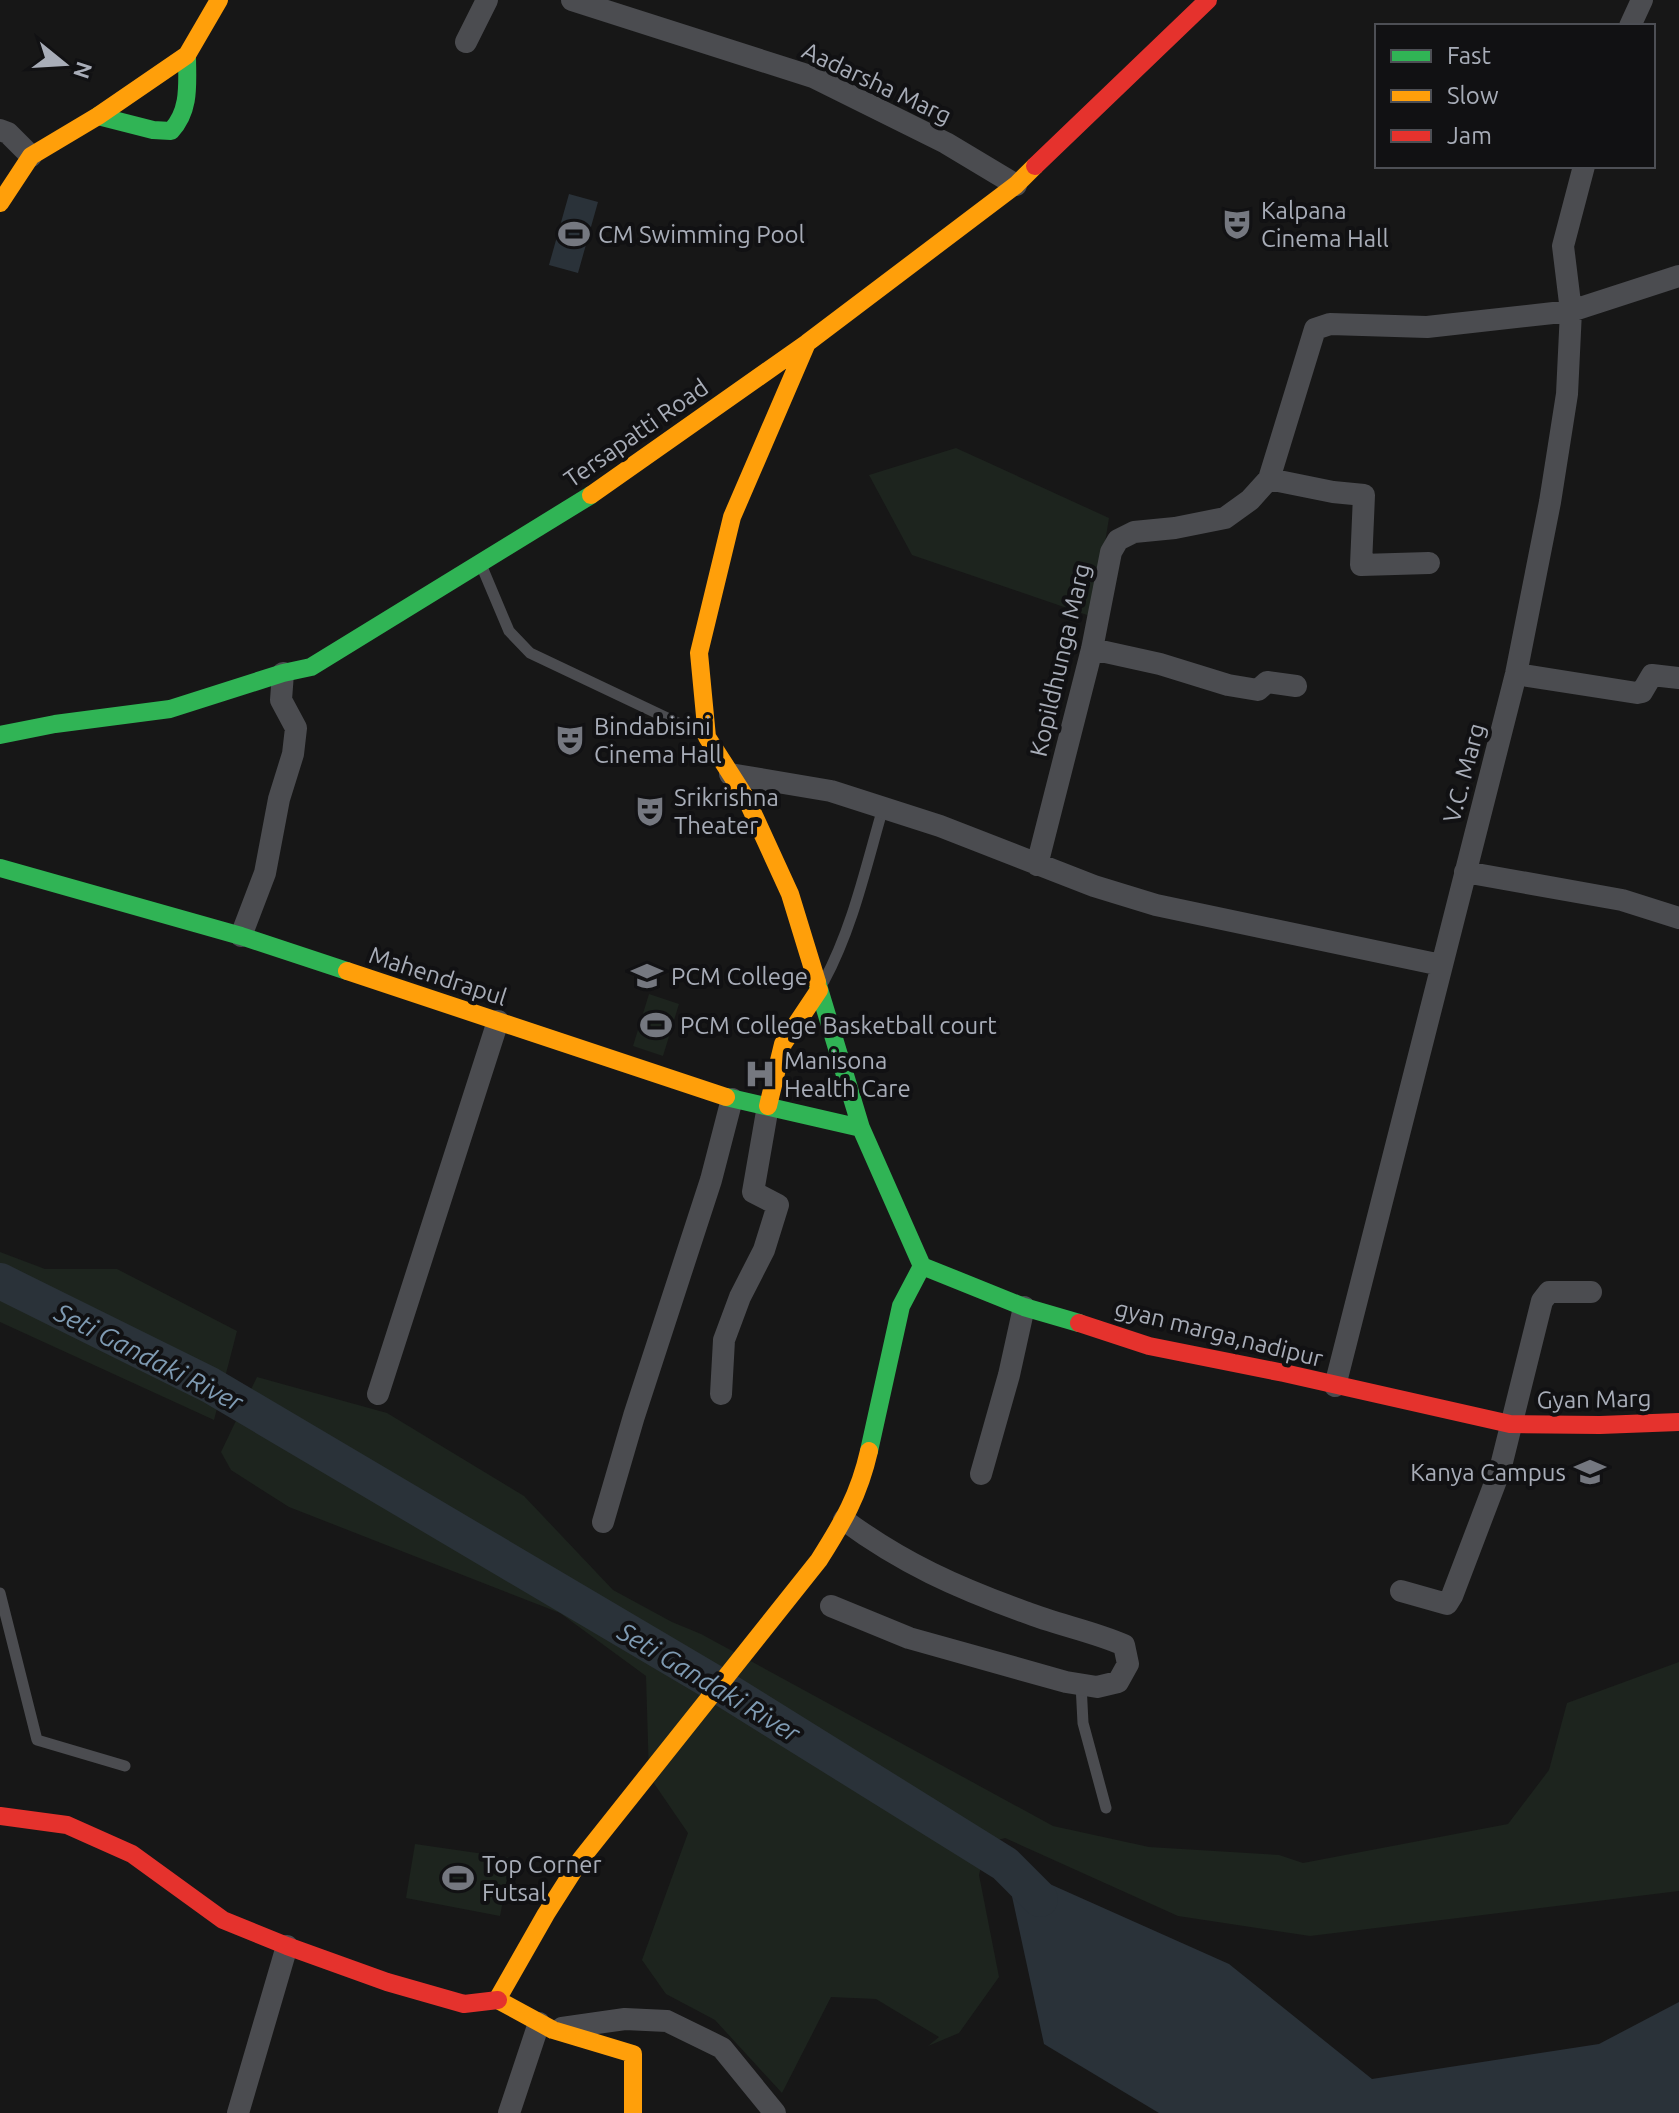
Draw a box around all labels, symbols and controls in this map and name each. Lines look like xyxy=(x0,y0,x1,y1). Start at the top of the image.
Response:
north arrow xyxy=(24,24,104,104)
legend xyxy=(1375,24,1655,168)
street label: Aadarsha Marg xyxy=(798,37,956,129)
text: Fast xyxy=(1447,42,1491,69)
text: N xyxy=(69,59,98,82)
text: Slow xyxy=(1447,82,1499,109)
text: Jam xyxy=(1447,122,1492,149)
place label: Kalpana Cinema Hall xyxy=(1261,197,1389,252)
theatre icon: Kalpana Cinema Hall xyxy=(1220,207,1254,241)
sports icon: CM Swimming Pool xyxy=(557,217,591,251)
place label: CM Swimming Pool xyxy=(598,221,805,248)
street label: Tersapatti Road xyxy=(559,373,713,493)
street label: Kopildhunga Marg xyxy=(1025,561,1095,759)
place label: Bindabisini Cinema Hall xyxy=(594,713,722,768)
street label: V.C. Marg xyxy=(1438,720,1490,826)
theatre icon: Bindabisini Cinema Hall xyxy=(553,723,587,757)
place label: Srikrishna Theater xyxy=(674,784,779,839)
theatre icon: Srikrishna Theater xyxy=(633,794,667,828)
street label: Mahendrapul xyxy=(366,941,510,1011)
school or university icon: PCM College xyxy=(630,959,664,993)
place label: PCM College xyxy=(671,963,808,990)
sports icon: PCM College Basketball court xyxy=(639,1008,673,1042)
place label: PCM College Basketball court xyxy=(680,1012,997,1039)
place label: Manisona Health Care xyxy=(784,1047,911,1102)
hospital icon: Manisona Health Care xyxy=(743,1057,777,1091)
street label: gyan marga,nadipur xyxy=(1112,1294,1326,1372)
water label: Seti Gandaki River xyxy=(49,1297,249,1417)
street label: Gyan Marg xyxy=(1536,1384,1652,1414)
school or university icon: Kanya Campus xyxy=(1573,1455,1607,1489)
place label: Kanya Campus xyxy=(1410,1459,1566,1486)
water label: Seti Gandaki River xyxy=(612,1616,806,1748)
place label: Top Corner Futsal xyxy=(482,1851,602,1906)
sports icon: Top Corner Futsal xyxy=(441,1861,475,1895)

